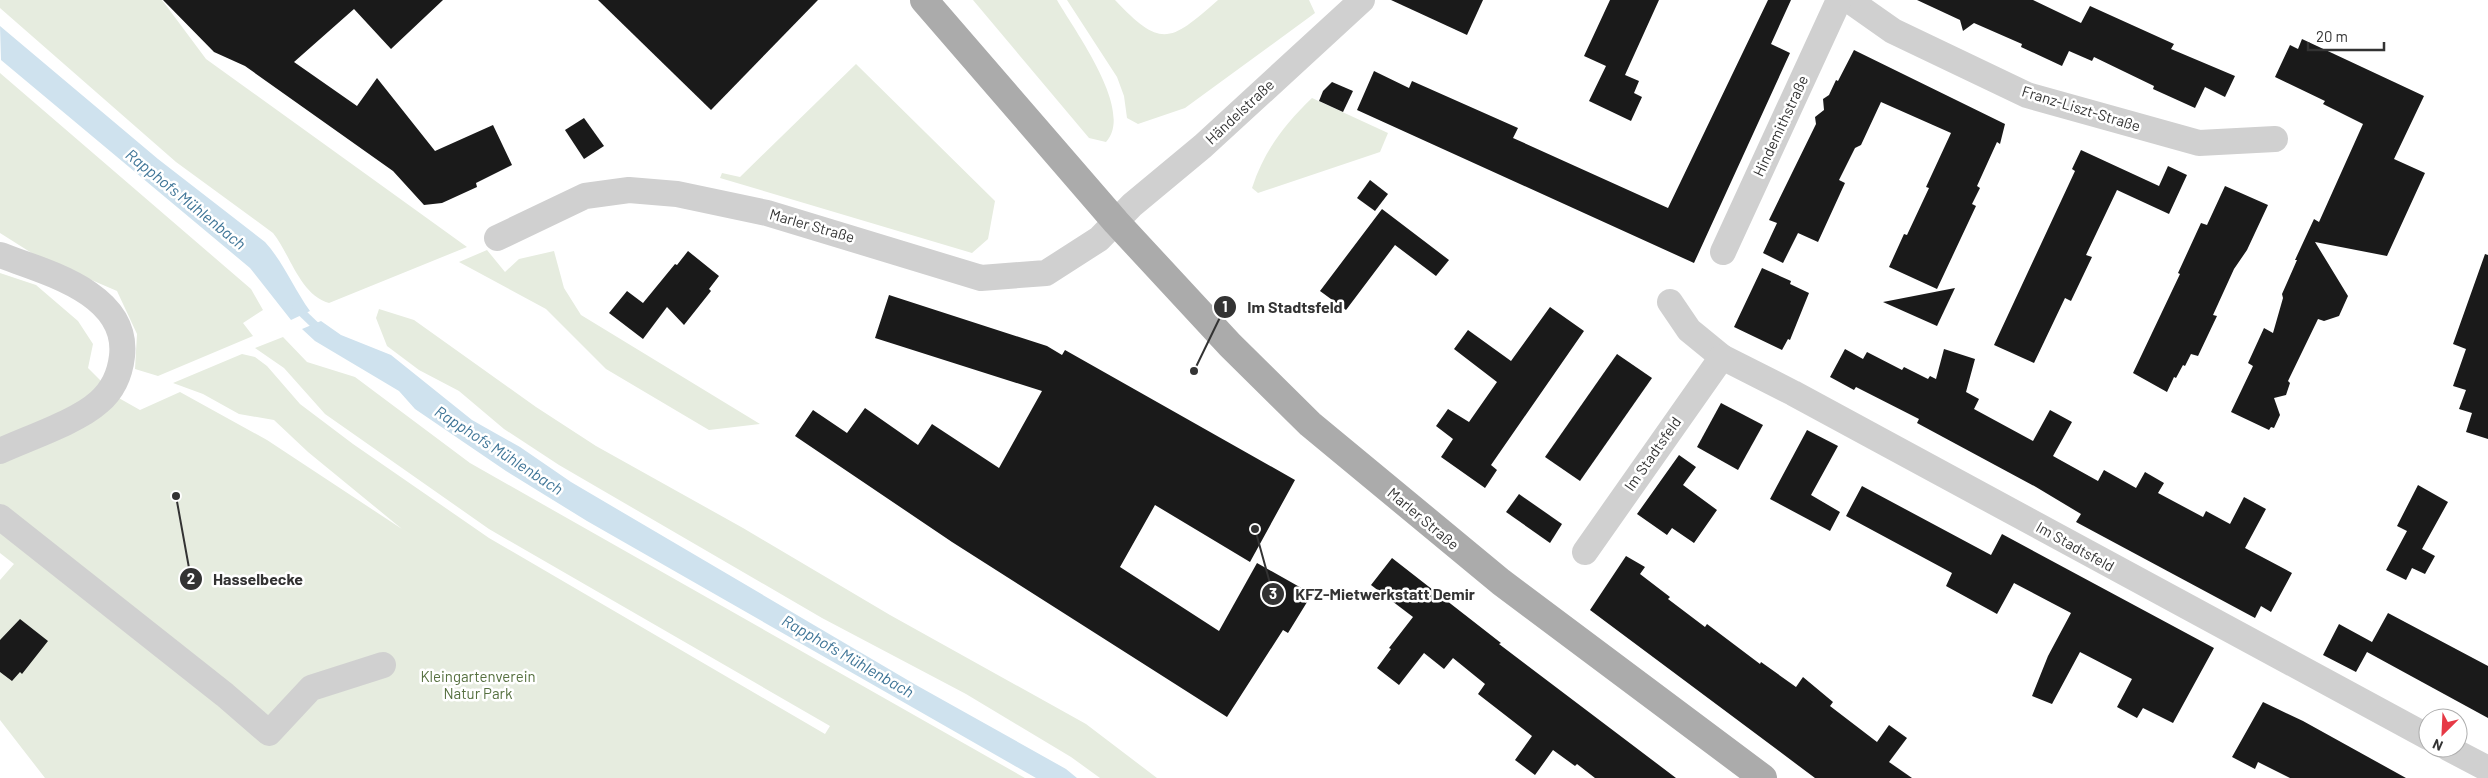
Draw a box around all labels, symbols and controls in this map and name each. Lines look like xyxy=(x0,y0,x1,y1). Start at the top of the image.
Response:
scale bar xyxy=(2308,20,2384,52)
text: 20 m xyxy=(2316,27,2348,45)
street label: Hindemithstraße xyxy=(1749,72,1811,179)
street label: Händelstraße xyxy=(1201,75,1277,148)
street label: Franz-Liszt-Straße xyxy=(2020,81,2143,135)
water label: Rapphofs Mühlenbach xyxy=(122,144,250,253)
street label: Marler Straße xyxy=(768,204,857,246)
callout: Im Stadtsfeld xyxy=(1212,292,1352,323)
text: 1 xyxy=(1222,297,1228,315)
text: Im Stadtsfeld xyxy=(1247,297,1343,316)
water label: Rapphofs Mühlenbach xyxy=(432,401,567,498)
street label: Im Stadtsfeld xyxy=(1620,413,1684,494)
street label: Marler Straße xyxy=(1384,483,1463,553)
street label: Im Stadtsfeld xyxy=(2033,517,2118,575)
callout: Hasselbecke xyxy=(178,563,313,594)
text: 2 xyxy=(187,569,195,587)
text: Hasselbecke xyxy=(213,569,303,588)
callout: KFZ-Mietwerkstatt Demir xyxy=(1260,579,1485,610)
text: 3 xyxy=(1269,584,1277,602)
text: KFZ-Mietwerkstatt Demir xyxy=(1295,584,1475,603)
water label: Rapphofs Mühlenbach xyxy=(779,610,917,701)
park label: Kleingartenverein Natur Park xyxy=(420,667,536,702)
north arrow xyxy=(2418,708,2468,758)
text: N xyxy=(2430,736,2445,755)

